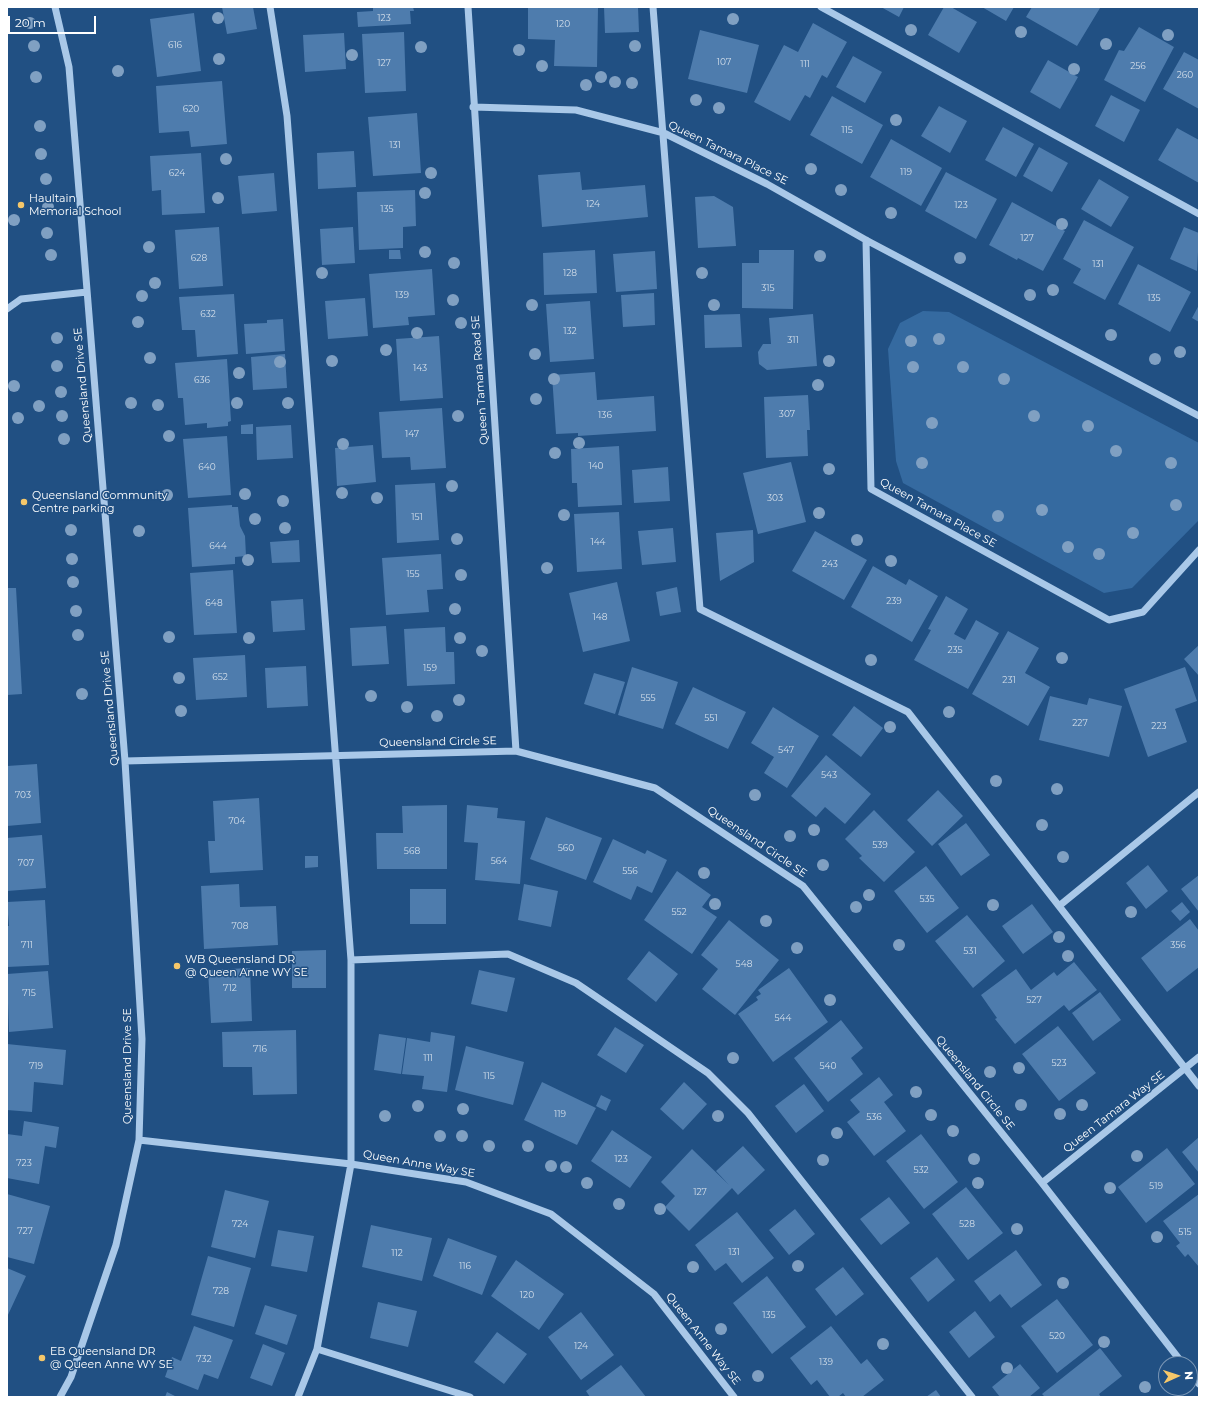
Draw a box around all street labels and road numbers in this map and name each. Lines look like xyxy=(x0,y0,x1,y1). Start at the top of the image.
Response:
street label: Queen Tamara Place SE xyxy=(666,118,790,188)
street label: Queen Tamara Road SE xyxy=(469,315,491,445)
street label: Queensland Drive SE xyxy=(71,327,95,443)
street label: Queen Tamara Place SE xyxy=(877,475,999,551)
street label: Queensland Drive SE xyxy=(98,650,122,766)
street label: Queensland Circle SE xyxy=(379,734,497,750)
street label: Queensland Circle SE xyxy=(705,804,809,880)
street label: Queensland Drive SE xyxy=(121,1008,135,1124)
street label: Queensland Circle SE xyxy=(933,1033,1017,1133)
street label: Queen Tamara Way SE xyxy=(1061,1068,1167,1156)
street label: Queen Anne Way SE xyxy=(362,1148,476,1180)
street label: Queen Anne Way SE xyxy=(663,1290,743,1388)

